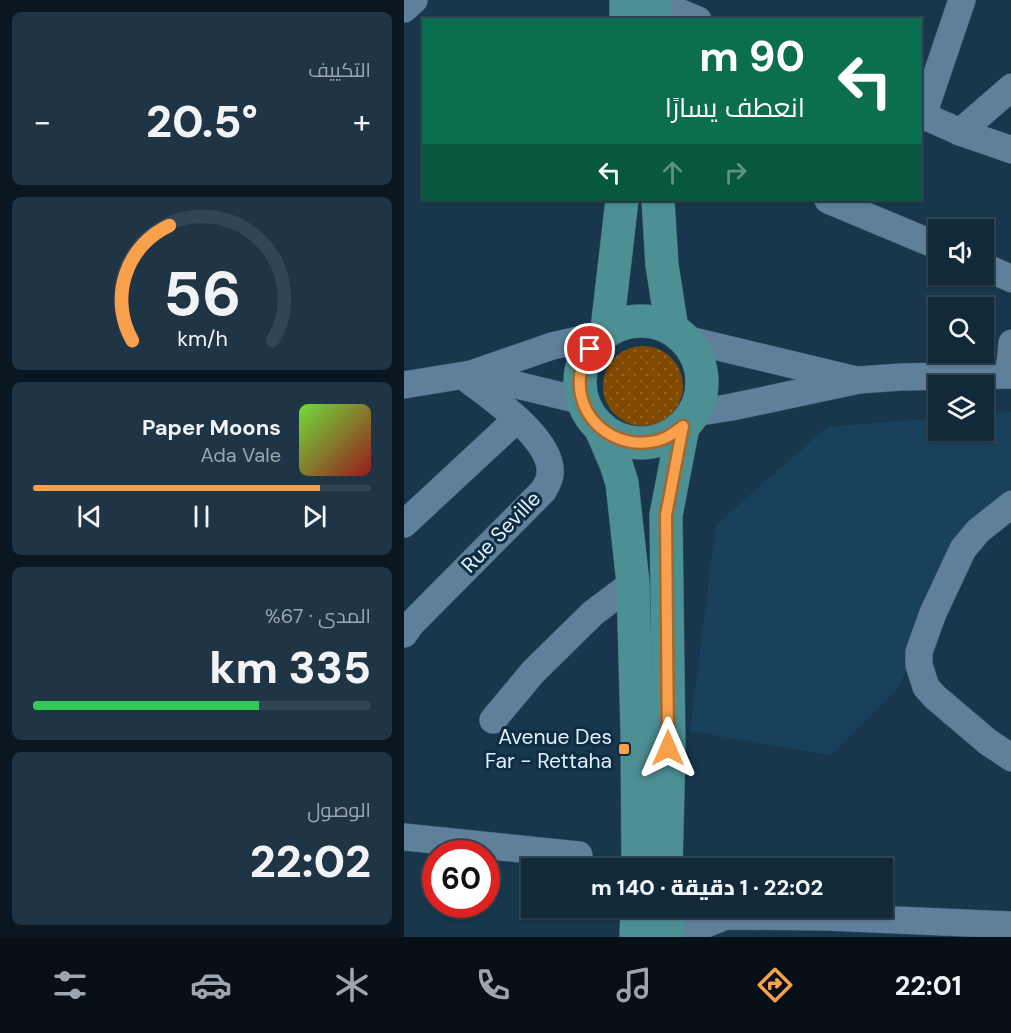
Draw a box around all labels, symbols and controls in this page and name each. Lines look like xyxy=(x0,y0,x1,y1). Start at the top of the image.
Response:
text: 90 m xyxy=(699,29,805,84)
icon: left xyxy=(826,42,904,120)
text: التكييف xyxy=(308,57,371,83)
text: انعطف يسارًا xyxy=(665,90,805,125)
text: 20.5° xyxy=(146,92,258,151)
text: − xyxy=(33,100,51,143)
text: + xyxy=(353,100,371,143)
icon: left xyxy=(593,156,626,189)
icon: ahead xyxy=(656,156,689,189)
icon: right xyxy=(719,156,752,189)
map controls xyxy=(928,219,994,441)
button: sound xyxy=(928,219,994,285)
text: 56 xyxy=(163,253,241,334)
button: search xyxy=(928,297,994,363)
pin xyxy=(564,323,615,374)
text: km/h xyxy=(177,325,227,353)
icon: arrive xyxy=(573,332,606,365)
button: layers xyxy=(928,375,994,441)
text: Paper Moons xyxy=(142,413,281,442)
text: Ada Vale xyxy=(201,442,281,468)
street label: Rue Seville xyxy=(455,485,547,579)
icon: previous xyxy=(73,500,106,533)
icon: pause xyxy=(185,500,218,533)
icon: next xyxy=(298,500,331,533)
text: المدى · 67% xyxy=(265,603,371,629)
text: 335 km xyxy=(209,638,371,697)
position arrow xyxy=(636,716,700,780)
place label: Avenue Des Far - Rettaha xyxy=(485,723,612,775)
marker: Avenue Des Far - Rettaha xyxy=(617,742,631,756)
text: الوصول xyxy=(307,797,371,823)
text: 22:02 xyxy=(250,832,371,891)
speed limit sign: 60 xyxy=(422,840,500,918)
text: 22:02 · 1 دقيقة · 140 m xyxy=(591,873,823,902)
icon: filters xyxy=(49,964,91,1006)
icon: car xyxy=(190,964,232,1006)
icon: climate xyxy=(331,964,373,1006)
icon: phone xyxy=(472,964,514,1006)
icon: music xyxy=(613,964,655,1006)
icon: directions xyxy=(754,964,796,1006)
text: 22:01 xyxy=(895,968,962,1003)

